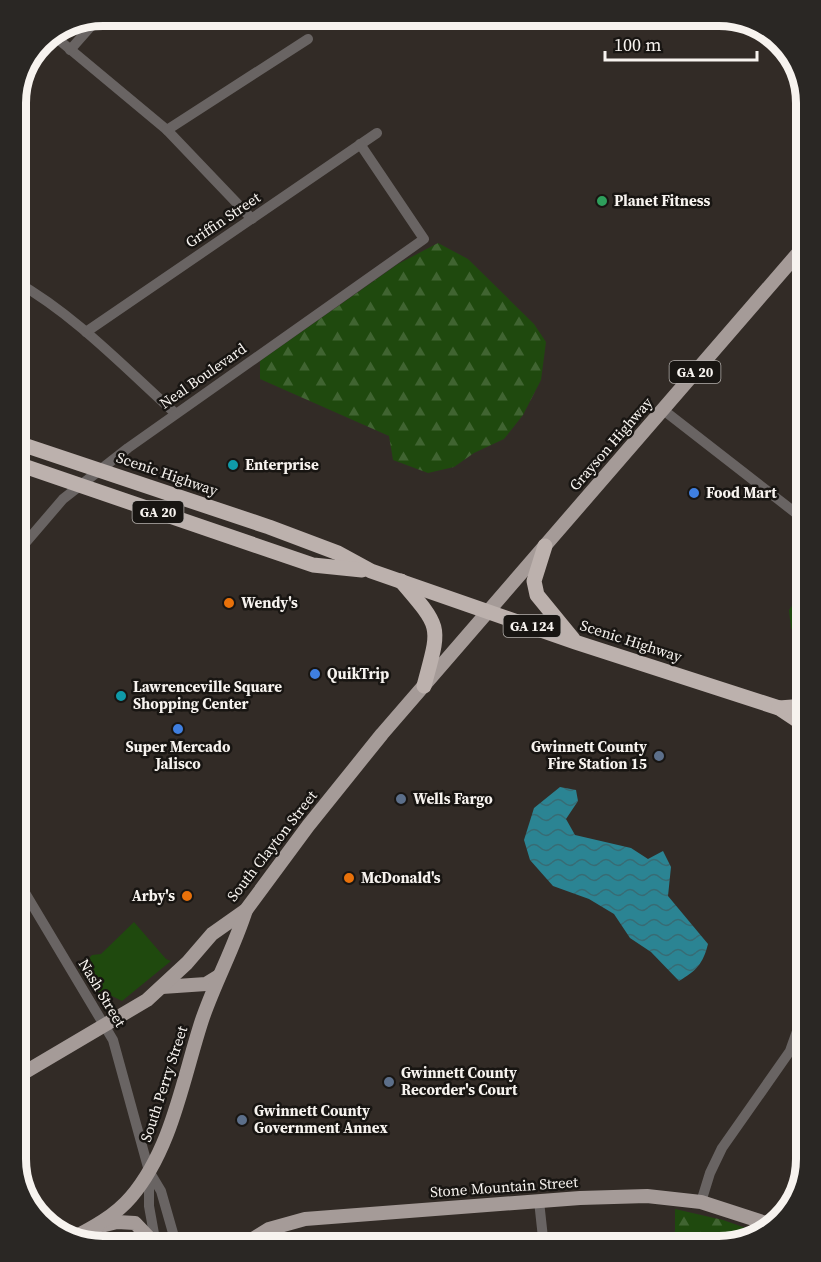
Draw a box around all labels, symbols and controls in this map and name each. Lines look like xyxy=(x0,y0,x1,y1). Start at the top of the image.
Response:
scale bar xyxy=(605,24,756,62)
text: 100 m xyxy=(614,32,661,57)
street label: Griffin Street xyxy=(181,187,264,252)
place label: Planet Fitness xyxy=(614,190,711,211)
marker: Planet Fitness xyxy=(595,194,609,208)
street label: Neal Boulevard xyxy=(155,338,251,413)
road number: GA 20 xyxy=(670,361,720,383)
street label: Grayson Highway xyxy=(564,392,657,495)
street label: Scenic Highway xyxy=(114,446,221,501)
place label: Enterprise xyxy=(245,454,319,475)
marker: Enterprise xyxy=(226,458,240,472)
place label: Food Mart xyxy=(706,482,777,503)
marker: Food Mart xyxy=(687,486,701,500)
road number: GA 20 xyxy=(132,501,184,523)
place label: Wendy's xyxy=(241,592,298,613)
marker: Wendy's xyxy=(222,596,236,610)
street label: Scenic Highway xyxy=(578,614,685,667)
road number: GA 124 xyxy=(504,615,560,637)
place label: QuikTrip xyxy=(327,663,389,684)
marker: QuikTrip xyxy=(308,667,322,681)
place label: Lawrenceville Square Shopping Center xyxy=(133,676,282,714)
marker: Lawrenceville Square Shopping Center xyxy=(114,689,128,703)
marker: Super Mercado Jalisco xyxy=(171,722,185,736)
place label: Super Mercado Jalisco xyxy=(126,736,231,774)
place label: Gwinnett County Fire Station 15 xyxy=(531,736,647,774)
marker: Gwinnett County Fire Station 15 xyxy=(652,749,666,763)
street label: South Clayton Street xyxy=(222,786,322,906)
place label: Wells Fargo xyxy=(413,788,493,809)
marker: Wells Fargo xyxy=(394,792,408,806)
place label: McDonald's xyxy=(361,867,441,888)
marker: McDonald's xyxy=(342,871,356,885)
place label: Arby's xyxy=(132,885,175,906)
marker: Arby's xyxy=(180,889,194,903)
street label: Nash Street xyxy=(74,955,131,1031)
street label: South Perry Street xyxy=(135,1023,192,1145)
place label: Gwinnett County Recorder's Court xyxy=(401,1062,518,1100)
marker: Gwinnett County Recorder's Court xyxy=(382,1075,396,1089)
place label: Gwinnett County Government Annex xyxy=(254,1100,389,1138)
marker: Gwinnett County Government Annex xyxy=(235,1113,249,1127)
street label: Stone Mountain Street xyxy=(429,1171,579,1202)

